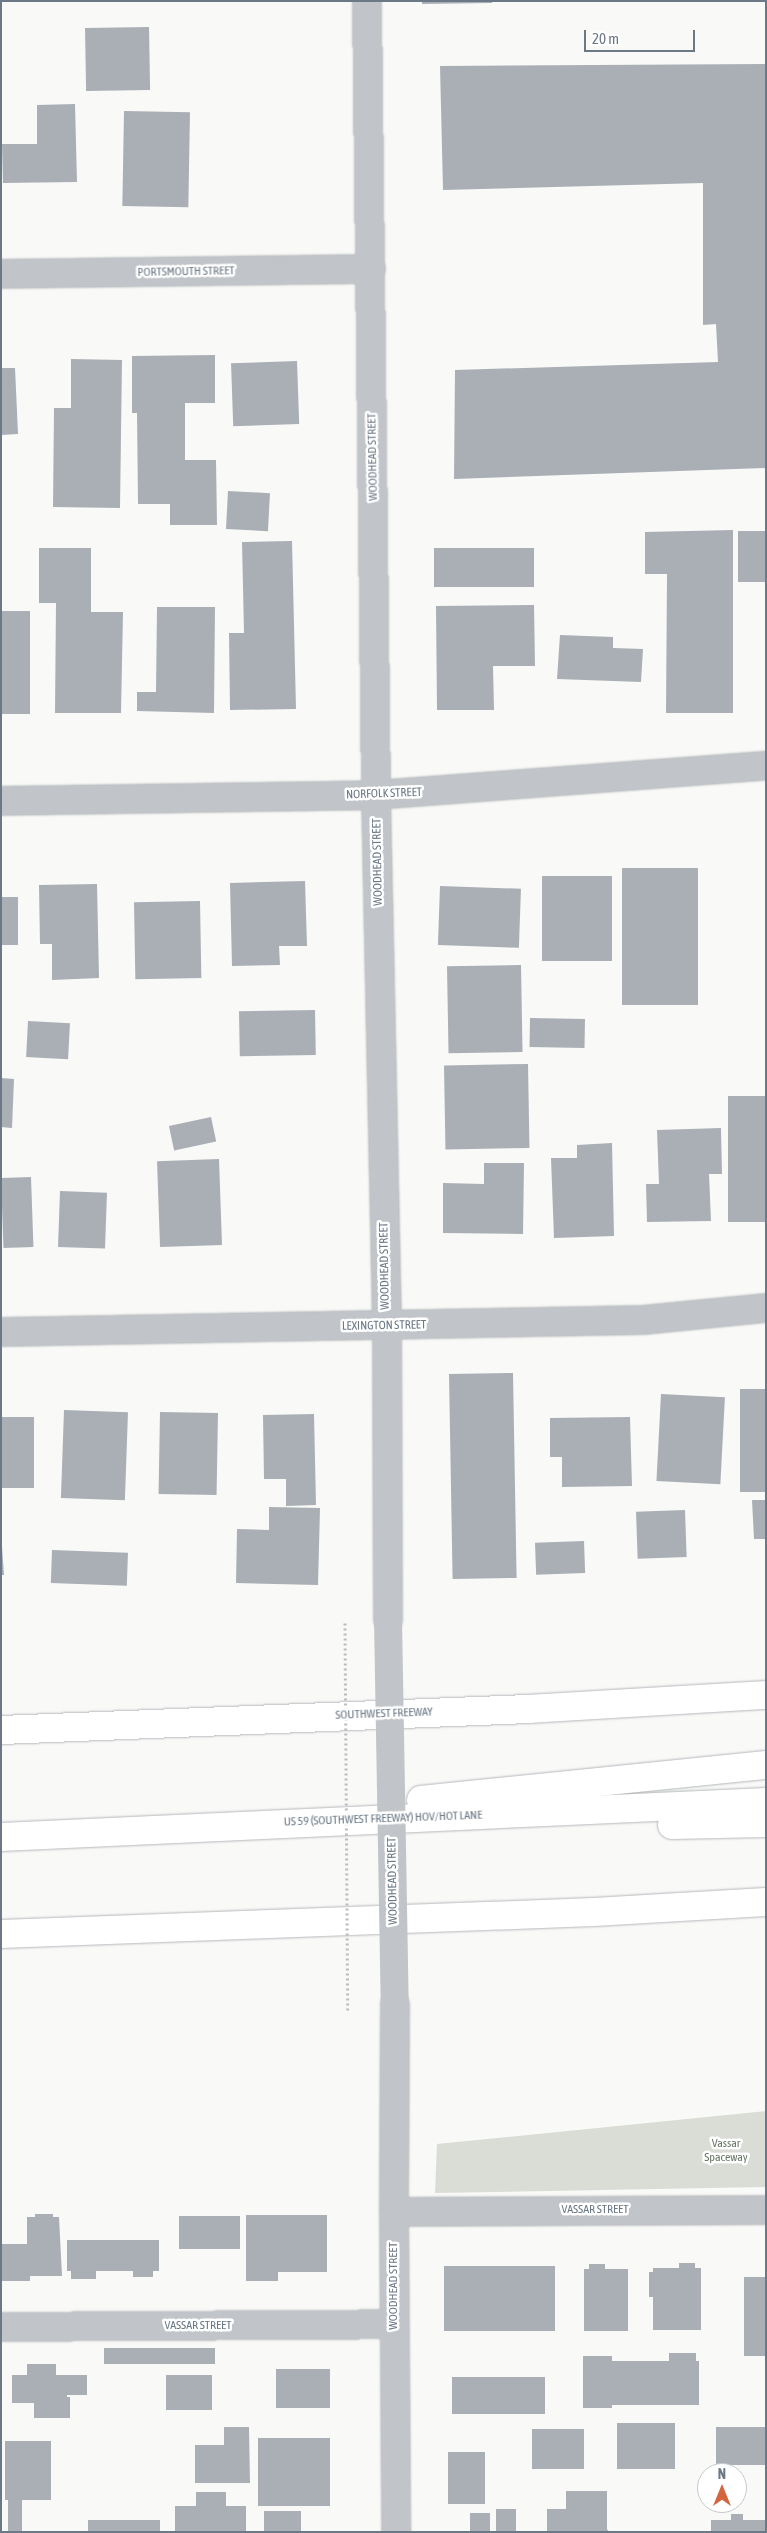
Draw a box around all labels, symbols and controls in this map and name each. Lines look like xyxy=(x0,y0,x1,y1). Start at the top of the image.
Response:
scale bar xyxy=(587,20,698,52)
text: 20 m xyxy=(592,30,619,47)
street label: PORTSMOUTH STREET xyxy=(137,264,235,280)
street label: WOODHEAD STREET xyxy=(365,413,381,501)
street label: NORFOLK STREET xyxy=(346,785,422,803)
street label: WOODHEAD STREET xyxy=(370,818,386,906)
street label: WOODHEAD STREET xyxy=(377,1222,393,1310)
street label: LEXINGTON STREET xyxy=(342,1318,426,1334)
street label: SOUTHWEST FREEWAY xyxy=(335,1705,433,1723)
street label: US 59 (SOUTHWEST FREEWAY) HOV/HOT LANE xyxy=(284,1808,482,1830)
street label: WOODHEAD STREET xyxy=(385,1837,401,1925)
park label: Vassar Spaceway xyxy=(704,2137,748,2165)
street label: VASSAR STREET xyxy=(562,2203,628,2217)
street label: WOODHEAD STREET xyxy=(387,2242,401,2330)
street label: VASSAR STREET xyxy=(165,2319,231,2333)
north arrow xyxy=(697,2463,747,2513)
text: N xyxy=(718,2466,726,2482)

